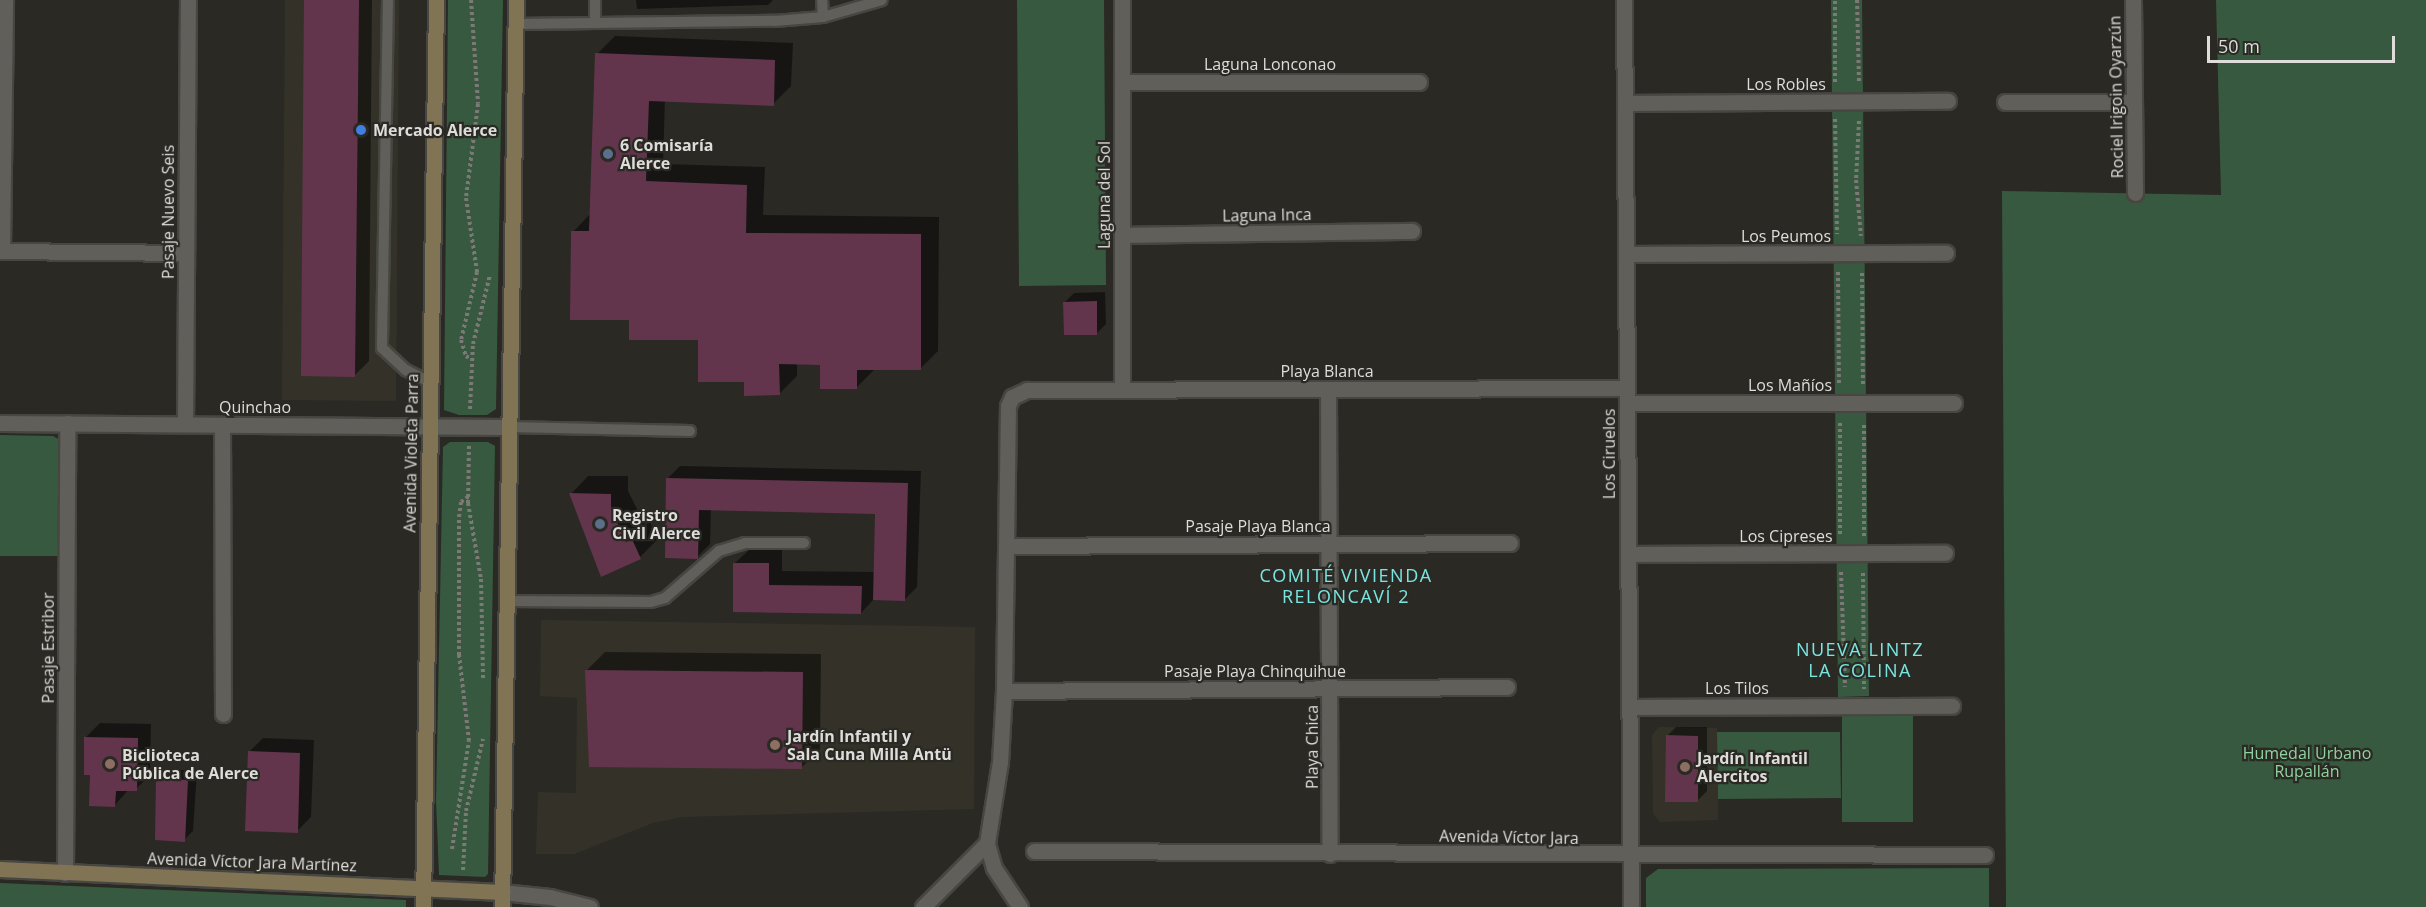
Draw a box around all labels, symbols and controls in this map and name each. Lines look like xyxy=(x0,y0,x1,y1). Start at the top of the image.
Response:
street label: Rociel Irigoin Oyarzún xyxy=(2105,15,2127,179)
scale bar xyxy=(2210,24,2398,62)
text: 50 m xyxy=(2218,34,2260,58)
street label: Laguna Lonconao xyxy=(1204,54,1336,74)
street label: Los Robles xyxy=(1746,74,1826,94)
place label: Mercado Alerce xyxy=(373,120,497,140)
marker: Mercado Alerce xyxy=(354,123,368,137)
place label: 6 Comisaría Alerce xyxy=(620,135,713,173)
street label: Laguna del Sol xyxy=(1094,141,1114,249)
street label: Pasaje Nuevo Seis xyxy=(158,145,178,279)
marker: 6 Comisaría Alerce xyxy=(601,147,615,161)
street label: Laguna Inca xyxy=(1222,205,1312,225)
street label: Los Peumos xyxy=(1741,226,1831,246)
street label: Playa Blanca xyxy=(1280,361,1374,381)
street label: Avenida Violeta Parra xyxy=(400,373,422,533)
street label: Los Mañíos xyxy=(1748,375,1832,395)
street label: Quinchao xyxy=(219,397,291,417)
street label: Los Ciruelos xyxy=(1599,409,1619,499)
place label: Registro Civil Alerce xyxy=(612,505,700,543)
street label: Pasaje Playa Blanca xyxy=(1185,516,1331,536)
marker: Registro Civil Alerce xyxy=(593,517,607,531)
street label: Los Cipreses xyxy=(1739,526,1833,546)
district label: COMITÉ VIVIENDA RELONCAVÍ 2 xyxy=(1259,565,1433,608)
street label: Pasaje Estribor xyxy=(38,593,58,703)
district label: NUEVA LINTZ LA COLINA xyxy=(1796,639,1924,682)
street label: Pasaje Playa Chinquihue xyxy=(1164,661,1346,681)
street label: Los Tilos xyxy=(1705,678,1769,698)
street label: Playa Chica xyxy=(1302,705,1322,789)
place label: Jardín Infantil y Sala Cuna Milla Antü xyxy=(787,726,952,764)
marker: Jardín Infantil y Sala Cuna Milla Antü xyxy=(768,738,782,752)
park label: Humedal Urbano Rupallán xyxy=(2243,743,2371,781)
place label: Biclioteca Pública de Alerce xyxy=(122,745,259,783)
place label: Jardín Infantil Alercitos xyxy=(1697,748,1808,786)
marker: Biclioteca Pública de Alerce xyxy=(103,757,117,771)
marker: Jardín Infantil Alercitos xyxy=(1678,760,1692,774)
street label: Avenida Víctor Jara xyxy=(1439,826,1579,848)
street label: Avenida Víctor Jara Martínez xyxy=(147,849,357,875)

